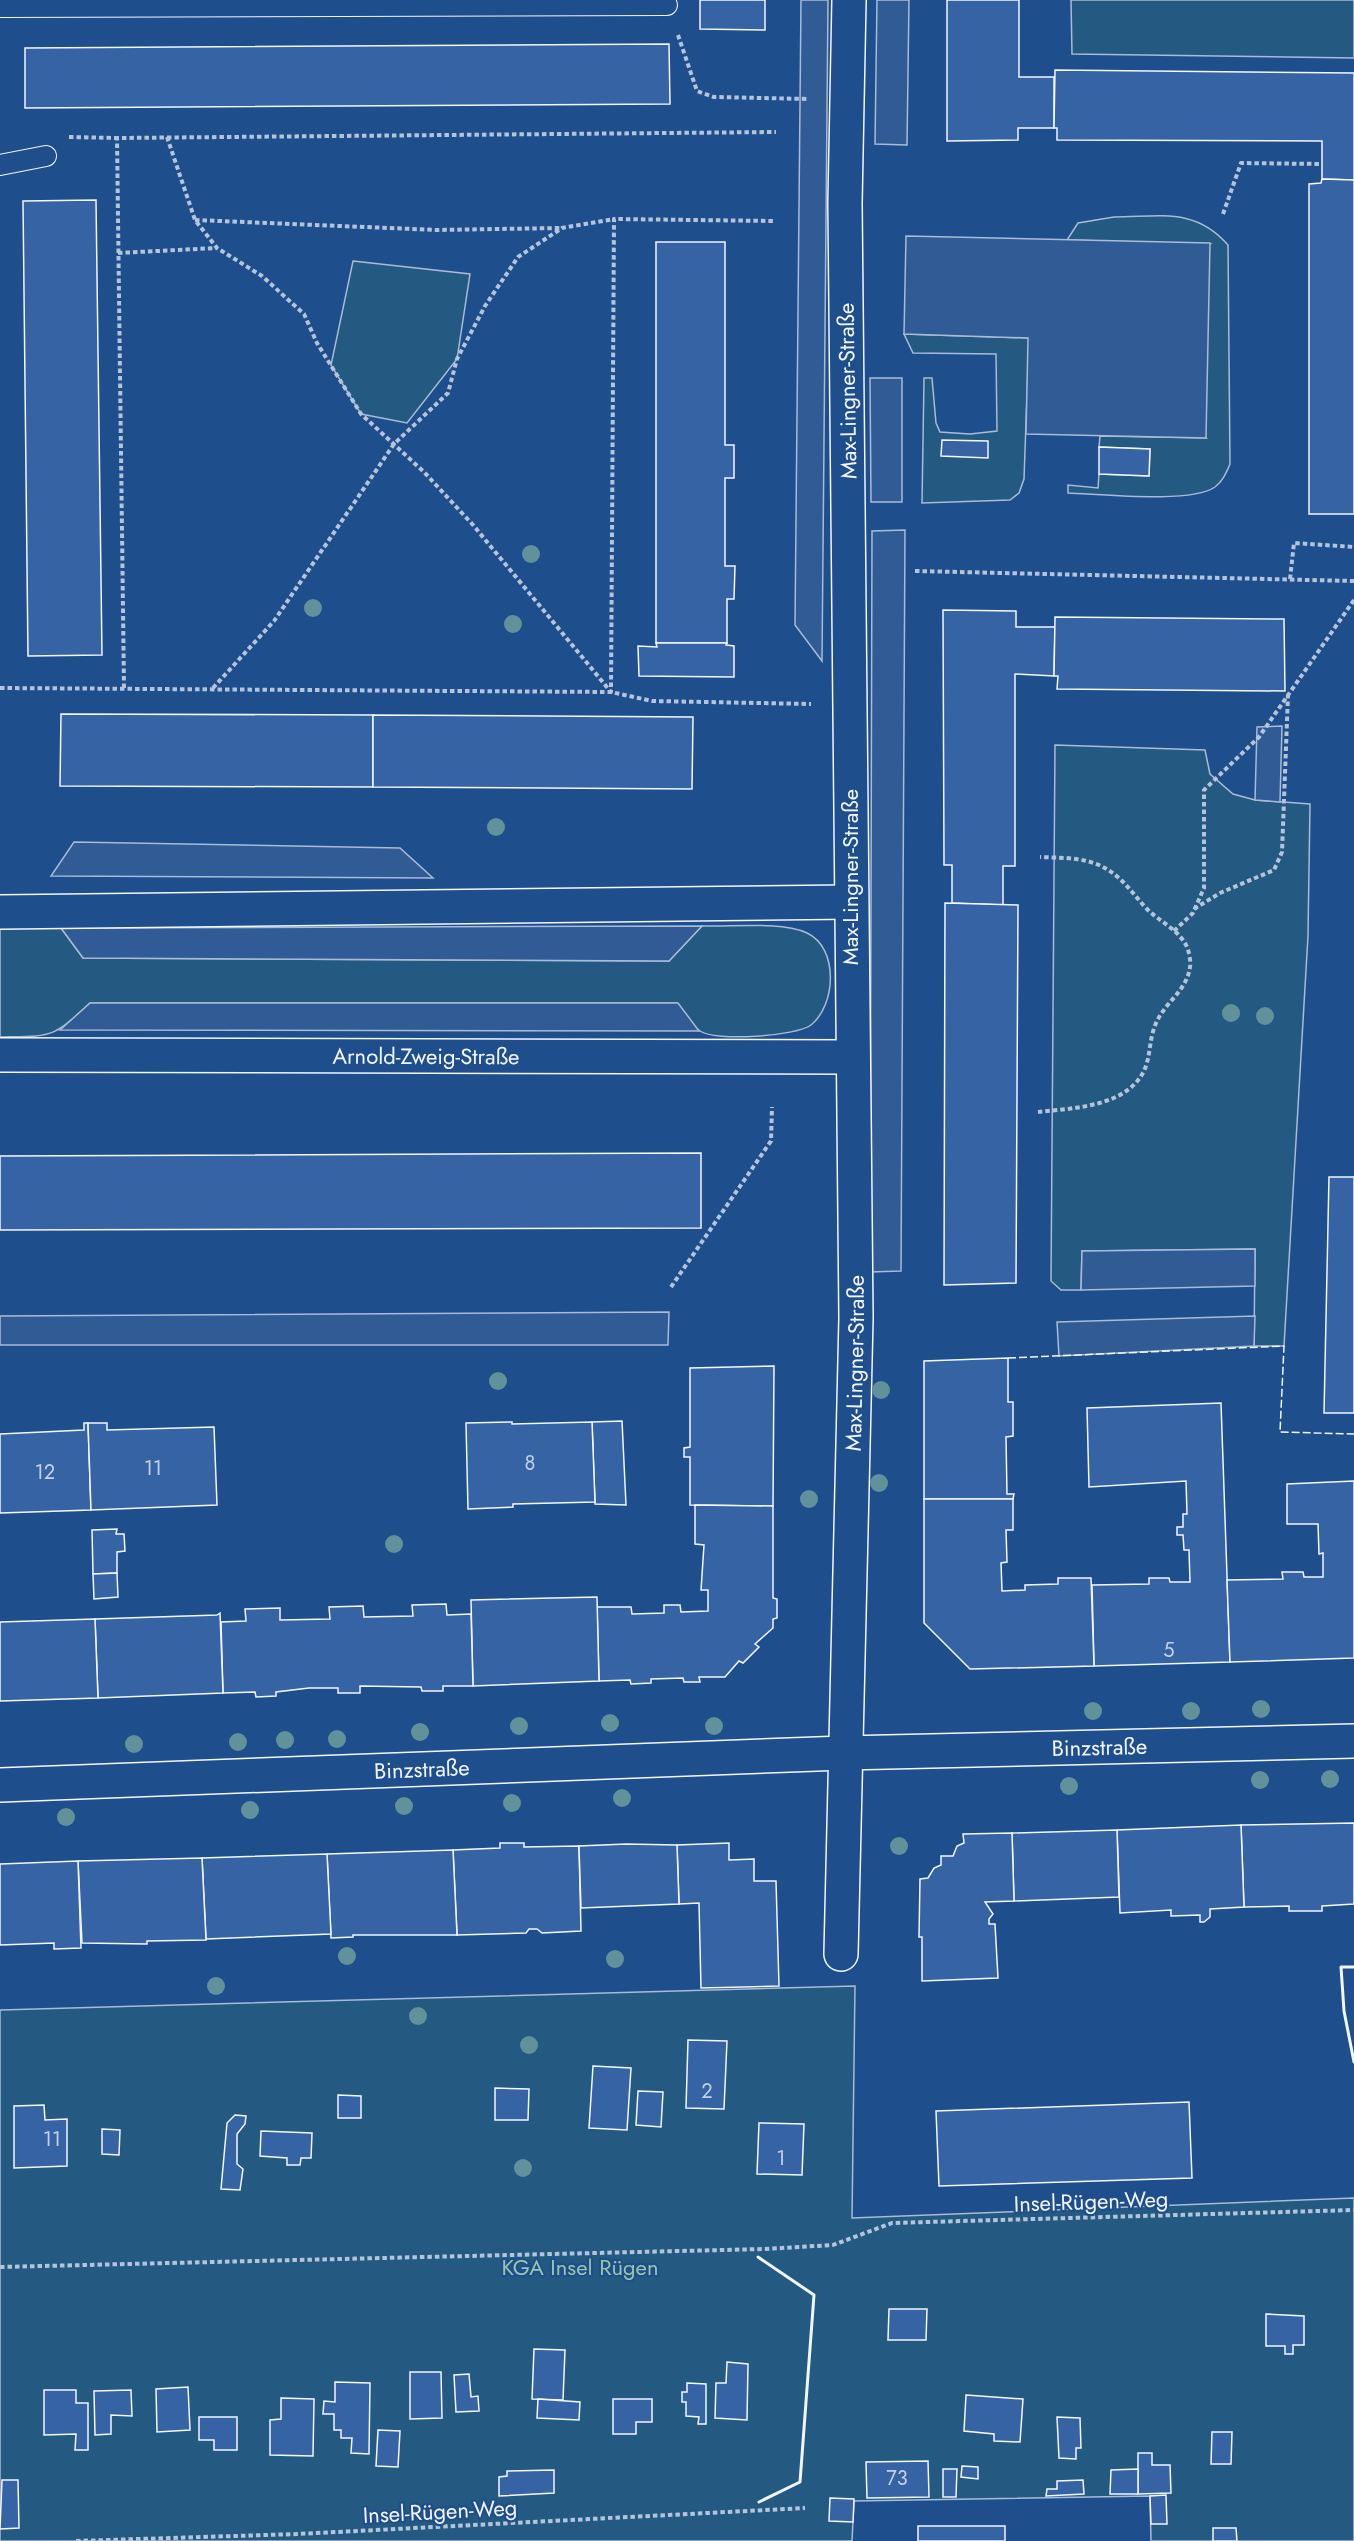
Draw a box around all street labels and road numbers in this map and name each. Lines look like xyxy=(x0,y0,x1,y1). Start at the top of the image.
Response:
street label: Max-Lingner-Straße xyxy=(829,303,865,479)
street label: Max-Lingner-Straße xyxy=(834,789,866,965)
street label: Arnold-Zweig-Straße xyxy=(332,1040,520,1072)
street label: Max-Lingner-Straße xyxy=(837,1275,872,1452)
street label: Binzstraße xyxy=(1051,1730,1148,1764)
street label: Binzstraße xyxy=(373,1751,470,1787)
street label: Insel-Rügen-Weg xyxy=(1013,2182,1169,2220)
street label: Insel-Rügen-Weg xyxy=(362,2491,518,2531)

